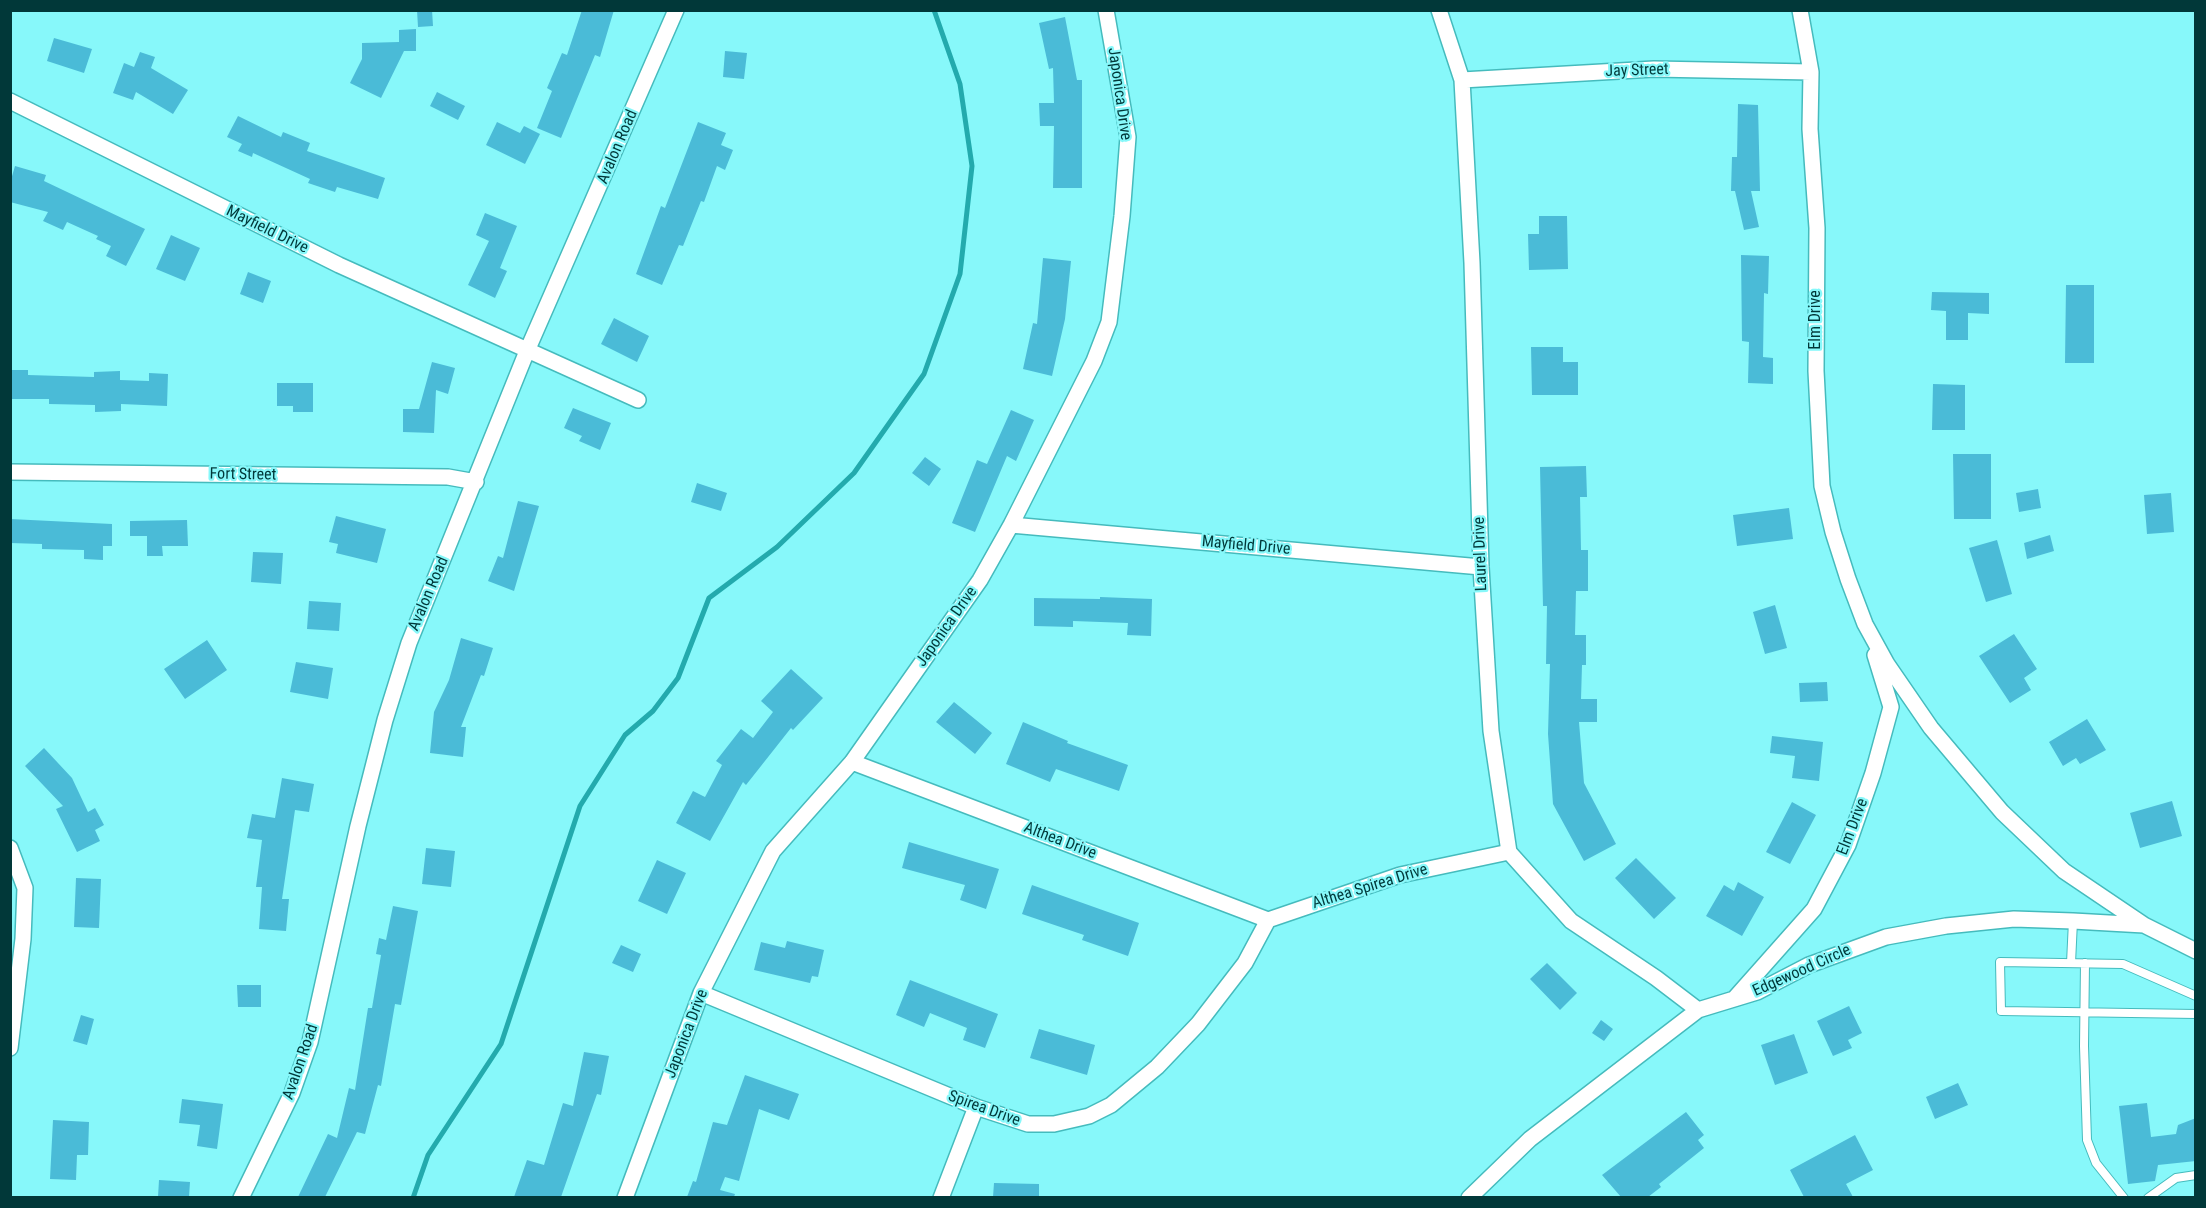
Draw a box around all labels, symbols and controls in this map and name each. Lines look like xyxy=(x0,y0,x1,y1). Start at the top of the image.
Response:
street label: Japonica Drive xyxy=(1103,46,1135,142)
street label: Jay Street xyxy=(1605,60,1669,82)
street label: Avalon Road xyxy=(594,107,642,187)
street label: Mayfield Drive xyxy=(223,202,311,258)
street label: Elm Drive xyxy=(1806,290,1826,350)
street label: Fort Street xyxy=(209,465,277,485)
street label: Laurel Drive xyxy=(1470,516,1492,592)
street label: Mayfield Drive xyxy=(1201,533,1291,559)
street label: Avalon Road xyxy=(405,554,453,634)
street label: Japonica Drive xyxy=(912,583,982,671)
street label: Elm Drive xyxy=(1833,796,1873,858)
street label: Althea Drive xyxy=(1021,818,1099,864)
street label: Althea Spirea Drive xyxy=(1310,860,1430,914)
street label: Edgewood Circle xyxy=(1750,941,1854,1001)
street label: Japonica Drive xyxy=(661,987,713,1081)
street label: Avalon Road xyxy=(279,1022,323,1102)
street label: Spirea Drive xyxy=(945,1087,1023,1131)

